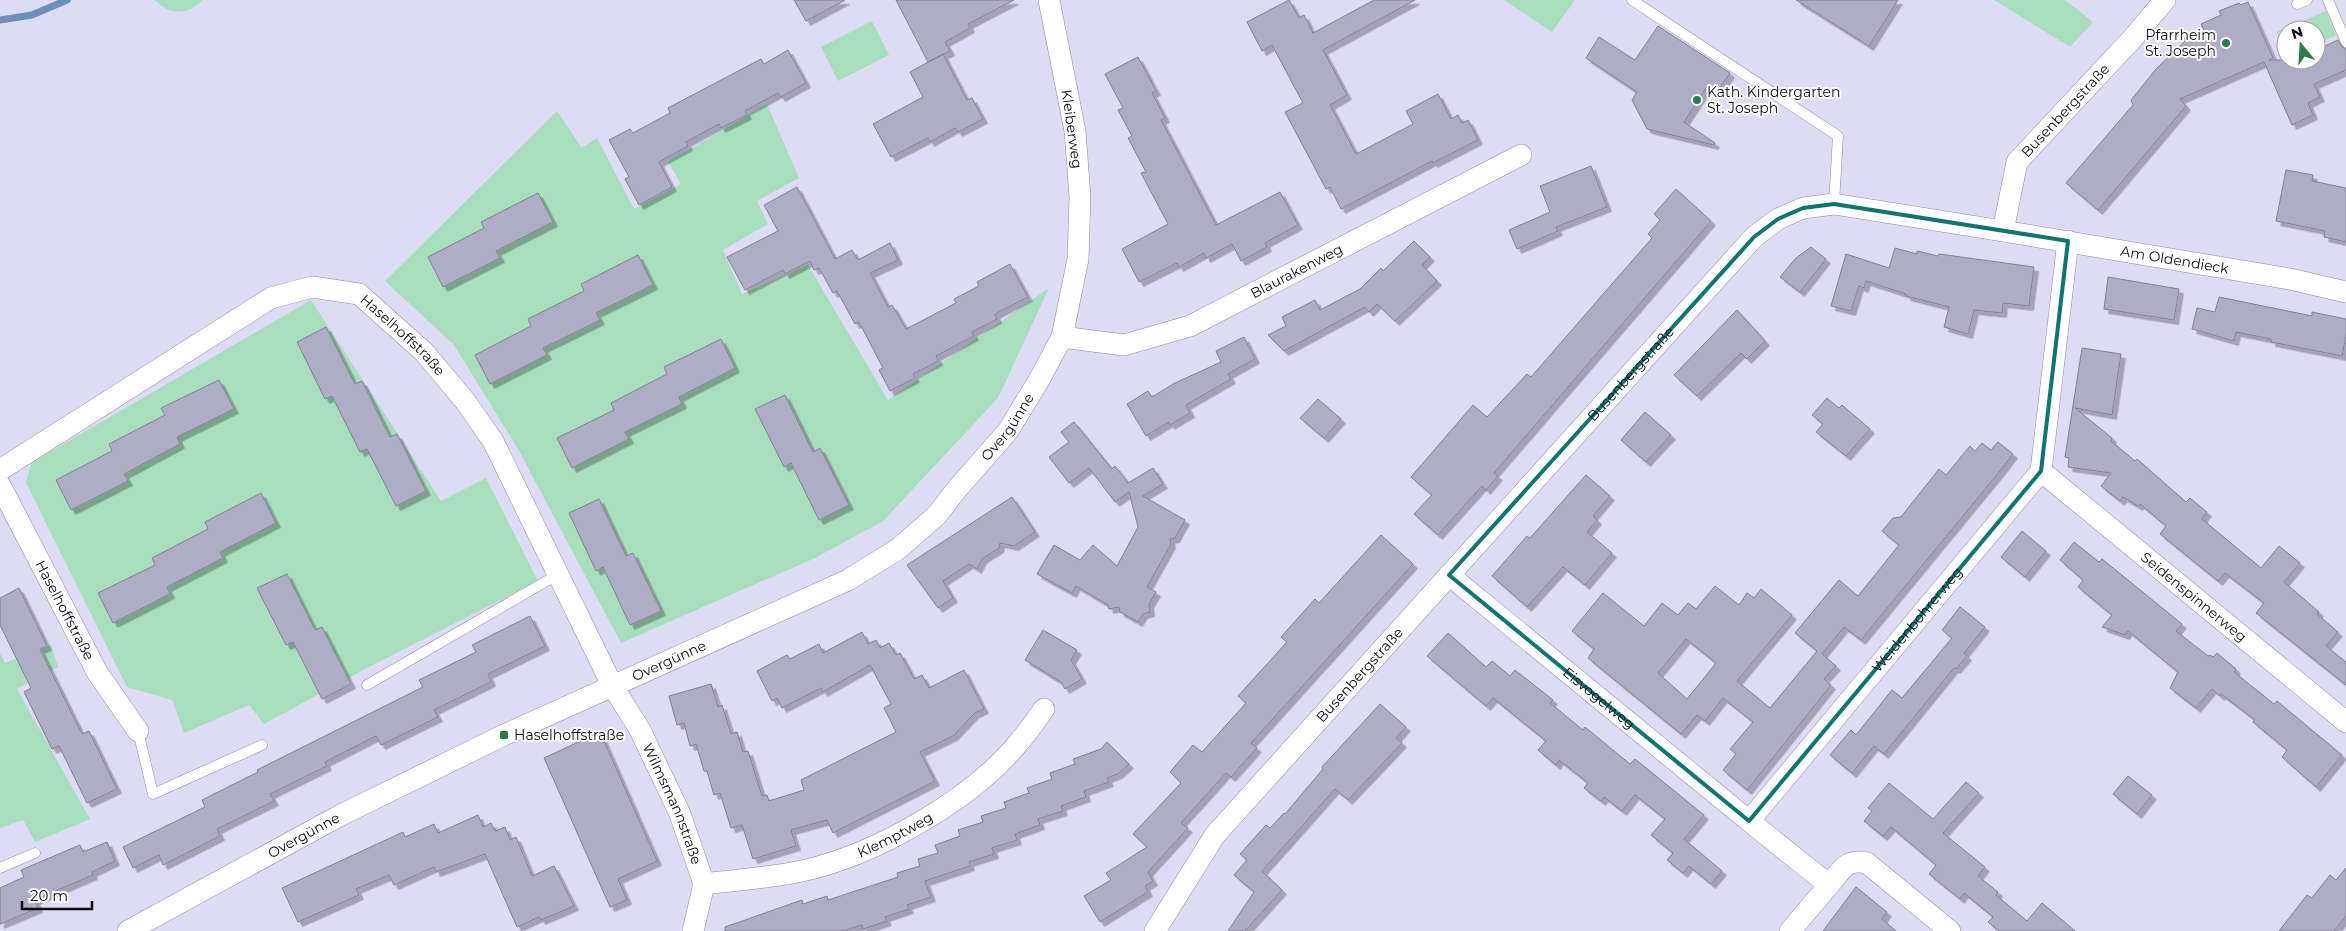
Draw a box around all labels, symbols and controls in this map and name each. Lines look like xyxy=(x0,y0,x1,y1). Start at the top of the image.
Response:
north arrow xyxy=(2276,20,2326,70)
text: N xyxy=(2289,22,2305,43)
place label: Pfarrheim St. Joseph xyxy=(2145,26,2216,60)
marker: Pfarrheim St. Joseph xyxy=(2220,37,2232,49)
street label: Busenbergstraße xyxy=(2017,60,2113,161)
place label: Kath. Kindergarten St. Joseph xyxy=(1707,83,1840,117)
street label: Kleiberweg xyxy=(1058,88,1086,170)
marker: Kath. Kindergarten St. Joseph xyxy=(1691,94,1703,106)
street label: Blaurakenweg xyxy=(1247,240,1346,302)
street label: Am Oldendieck xyxy=(2119,242,2231,278)
street label: Haselhoffstraße xyxy=(357,291,449,379)
street label: Busenbergstraße xyxy=(1583,323,1678,425)
street label: Overgünne xyxy=(977,390,1038,465)
street label: Seidenspinnerweg xyxy=(2137,548,2251,646)
street label: Haselhoffstraße xyxy=(32,557,98,663)
street label: Weidenbohrerweg xyxy=(1868,563,1966,676)
street label: Busenbergstraße xyxy=(1312,624,1407,726)
street label: Overgünne xyxy=(629,636,709,685)
street label: Eisvogelweg xyxy=(1559,663,1639,733)
place label: Haselhoffstraße xyxy=(514,726,624,744)
marker: Haselhoffstraße xyxy=(498,729,510,741)
street label: Wilmsmannstraße xyxy=(639,740,706,867)
street label: Overgünne xyxy=(264,808,343,862)
street label: Klemptweg xyxy=(855,808,936,861)
scale bar xyxy=(22,878,92,910)
text: 20 m xyxy=(30,886,68,905)

